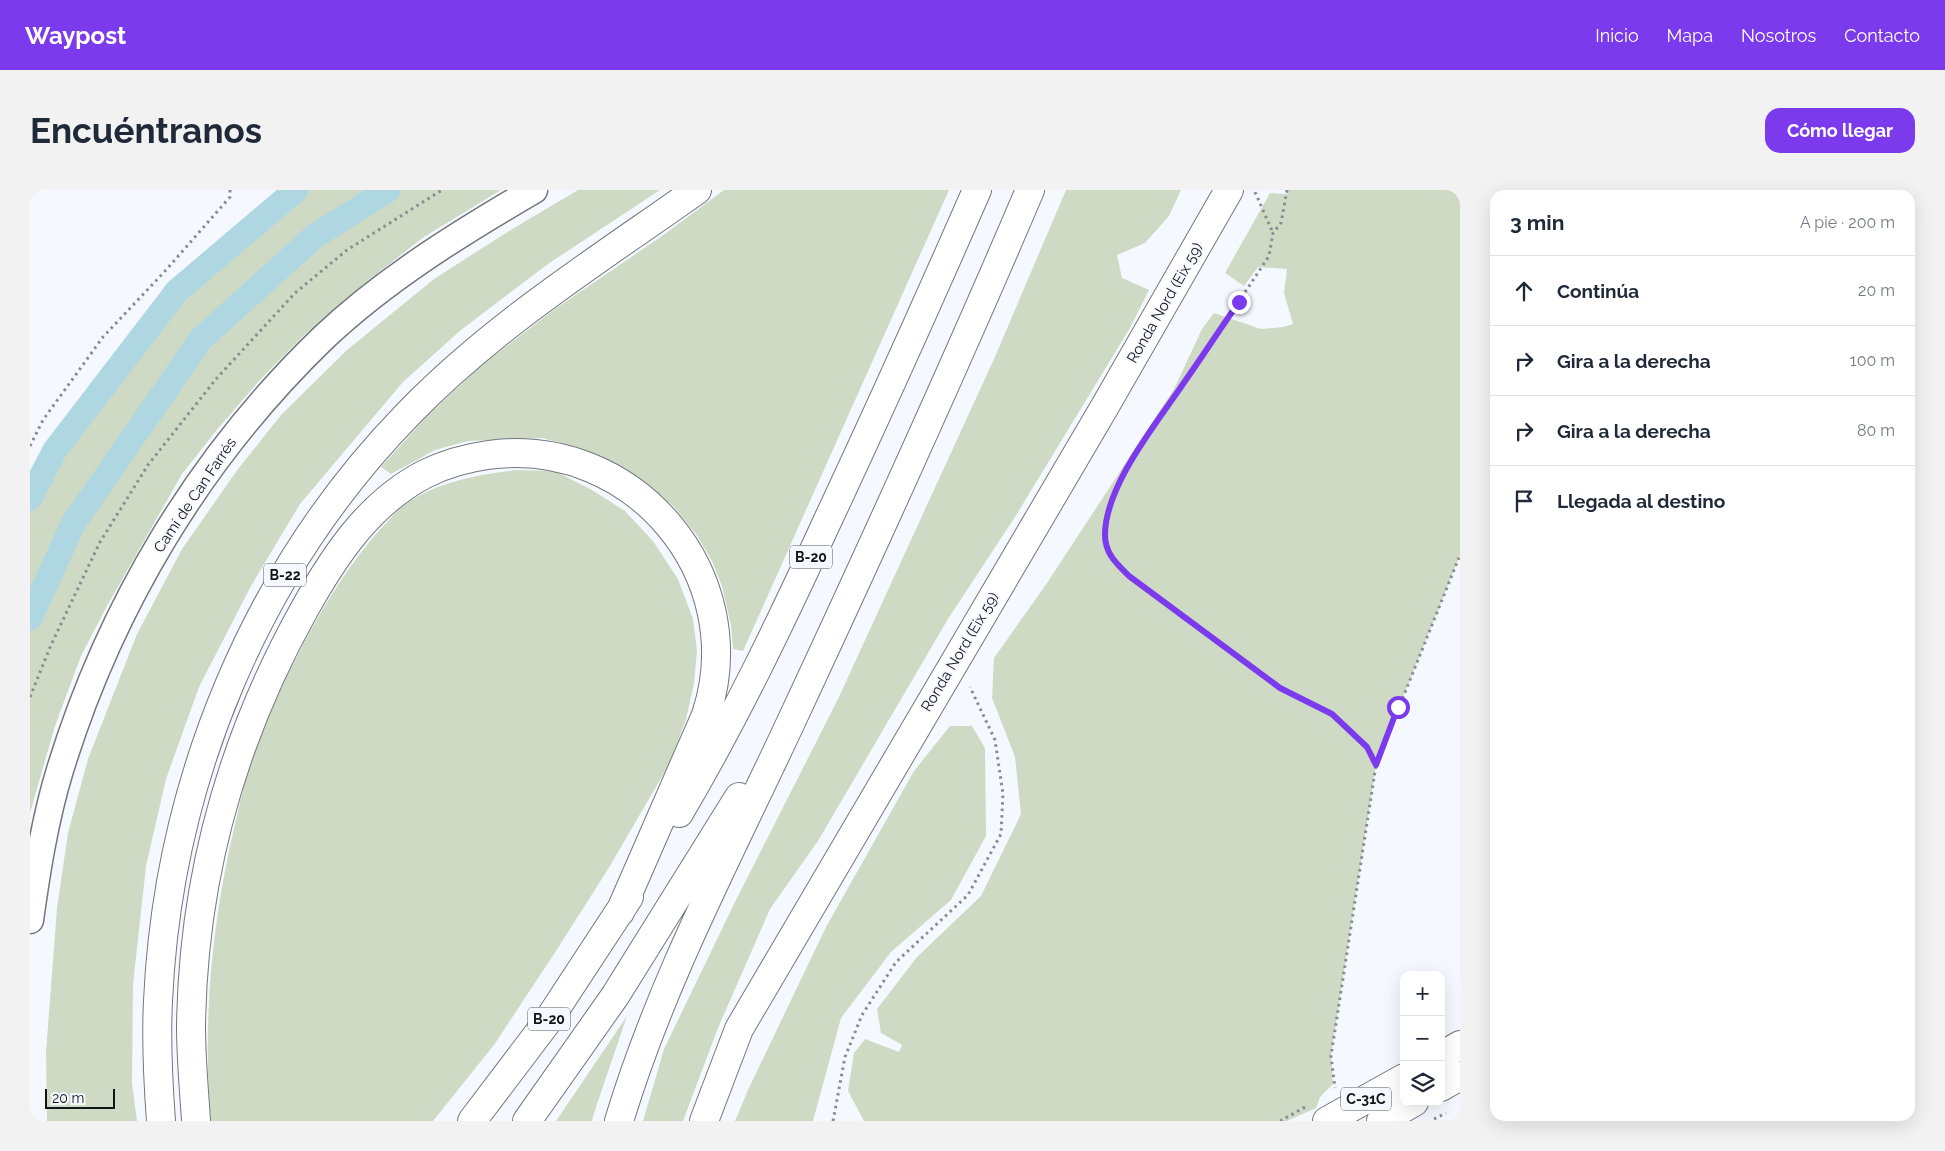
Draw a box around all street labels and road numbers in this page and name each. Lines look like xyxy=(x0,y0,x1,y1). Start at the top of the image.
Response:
street label: Ronda Nord (Eix 59) xyxy=(1123,240,1207,366)
street label: Camí de Can Farrés xyxy=(150,434,240,556)
road number: B-20 xyxy=(790,546,832,568)
road number: B-22 xyxy=(264,564,306,586)
street label: Ronda Nord (Eix 59) xyxy=(917,589,1003,715)
road number: B-20 xyxy=(528,1008,570,1031)
road number: C-31C xyxy=(1341,1088,1391,1111)

